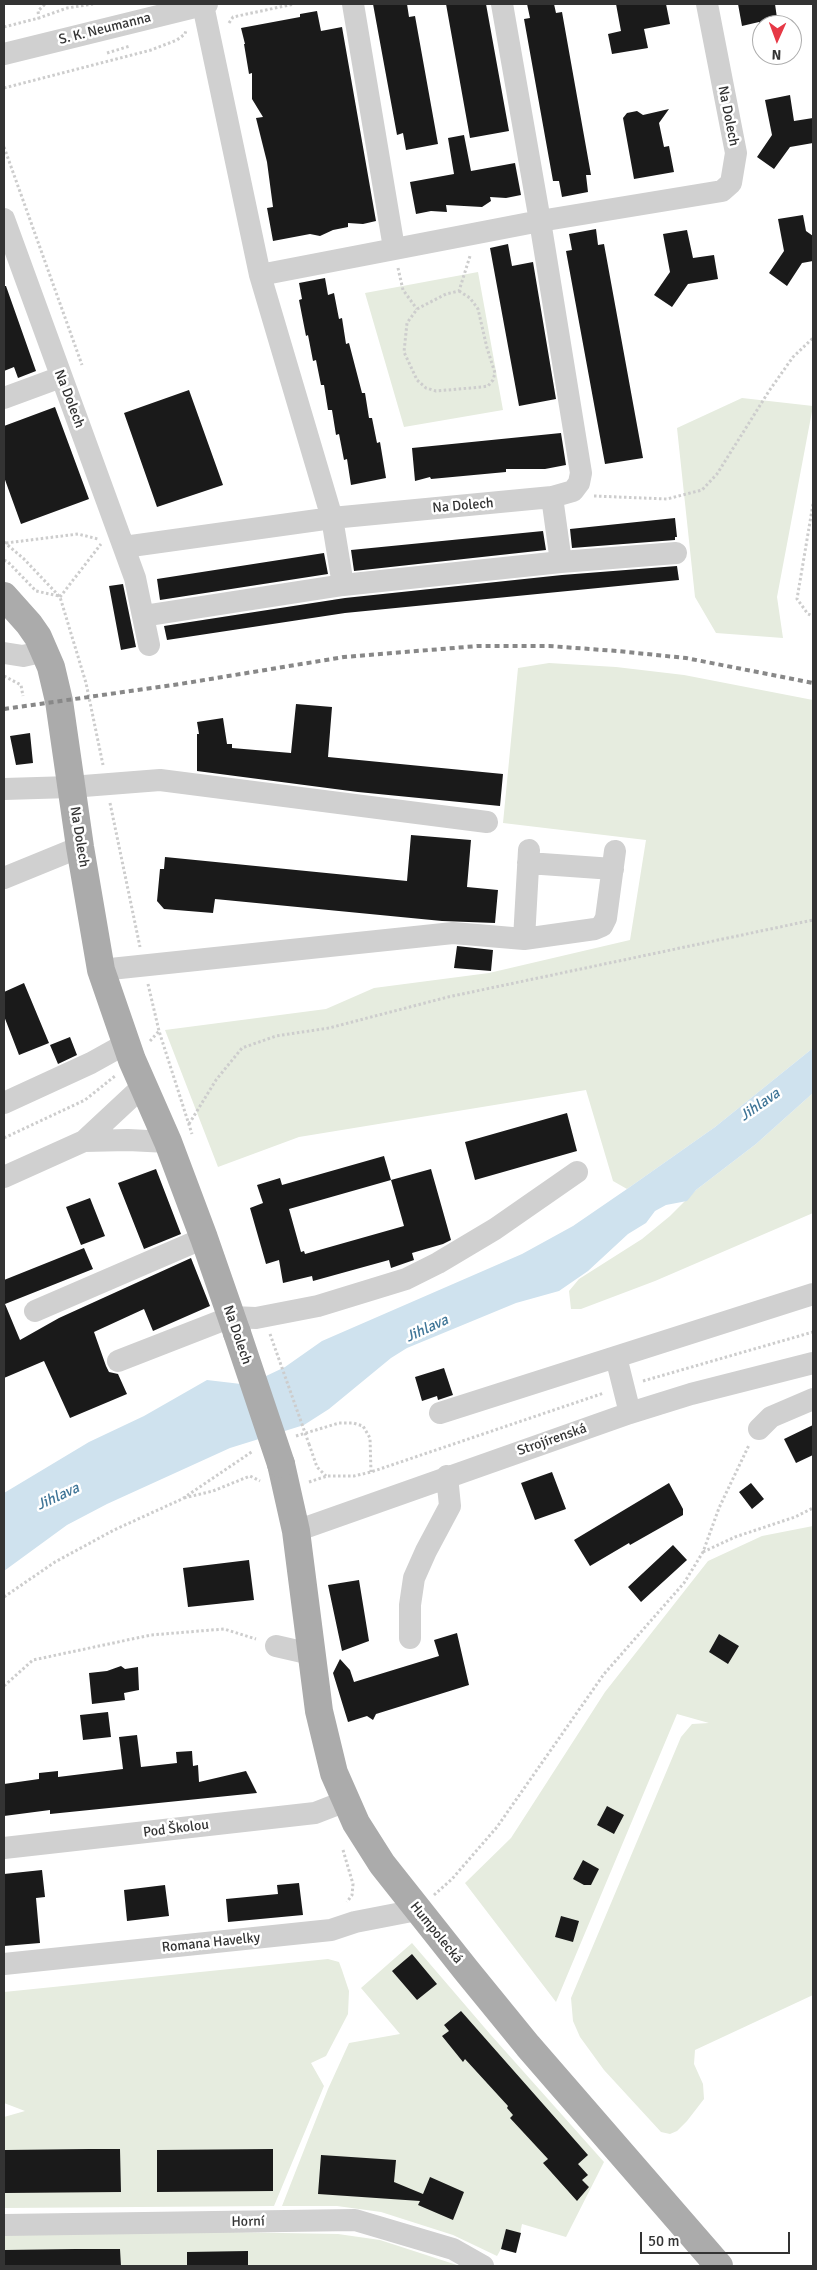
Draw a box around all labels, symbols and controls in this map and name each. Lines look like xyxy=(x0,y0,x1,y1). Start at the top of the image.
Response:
street label: S. K. Neumanna xyxy=(57,9,153,49)
north arrow xyxy=(752,15,802,65)
text: N xyxy=(771,46,782,63)
street label: Na Dolech xyxy=(714,84,742,148)
street label: Na Dolech xyxy=(50,367,88,431)
street label: Na Dolech xyxy=(432,495,494,517)
street label: Na Dolech xyxy=(66,805,92,869)
water label: Jihlava xyxy=(736,1085,784,1125)
street label: Na Dolech xyxy=(219,1303,255,1367)
water label: Jihlava xyxy=(403,1311,451,1347)
street label: Strojírenská xyxy=(515,1420,589,1460)
water label: Jihlava xyxy=(34,1479,82,1515)
street label: Pod Školou xyxy=(142,1817,210,1841)
street label: Humpolecká xyxy=(406,1899,466,1967)
street label: Romana Havelky xyxy=(161,1929,261,1957)
street label: Horní xyxy=(231,2213,265,2231)
scale bar xyxy=(642,2222,792,2254)
text: 50 m xyxy=(648,2232,679,2250)

